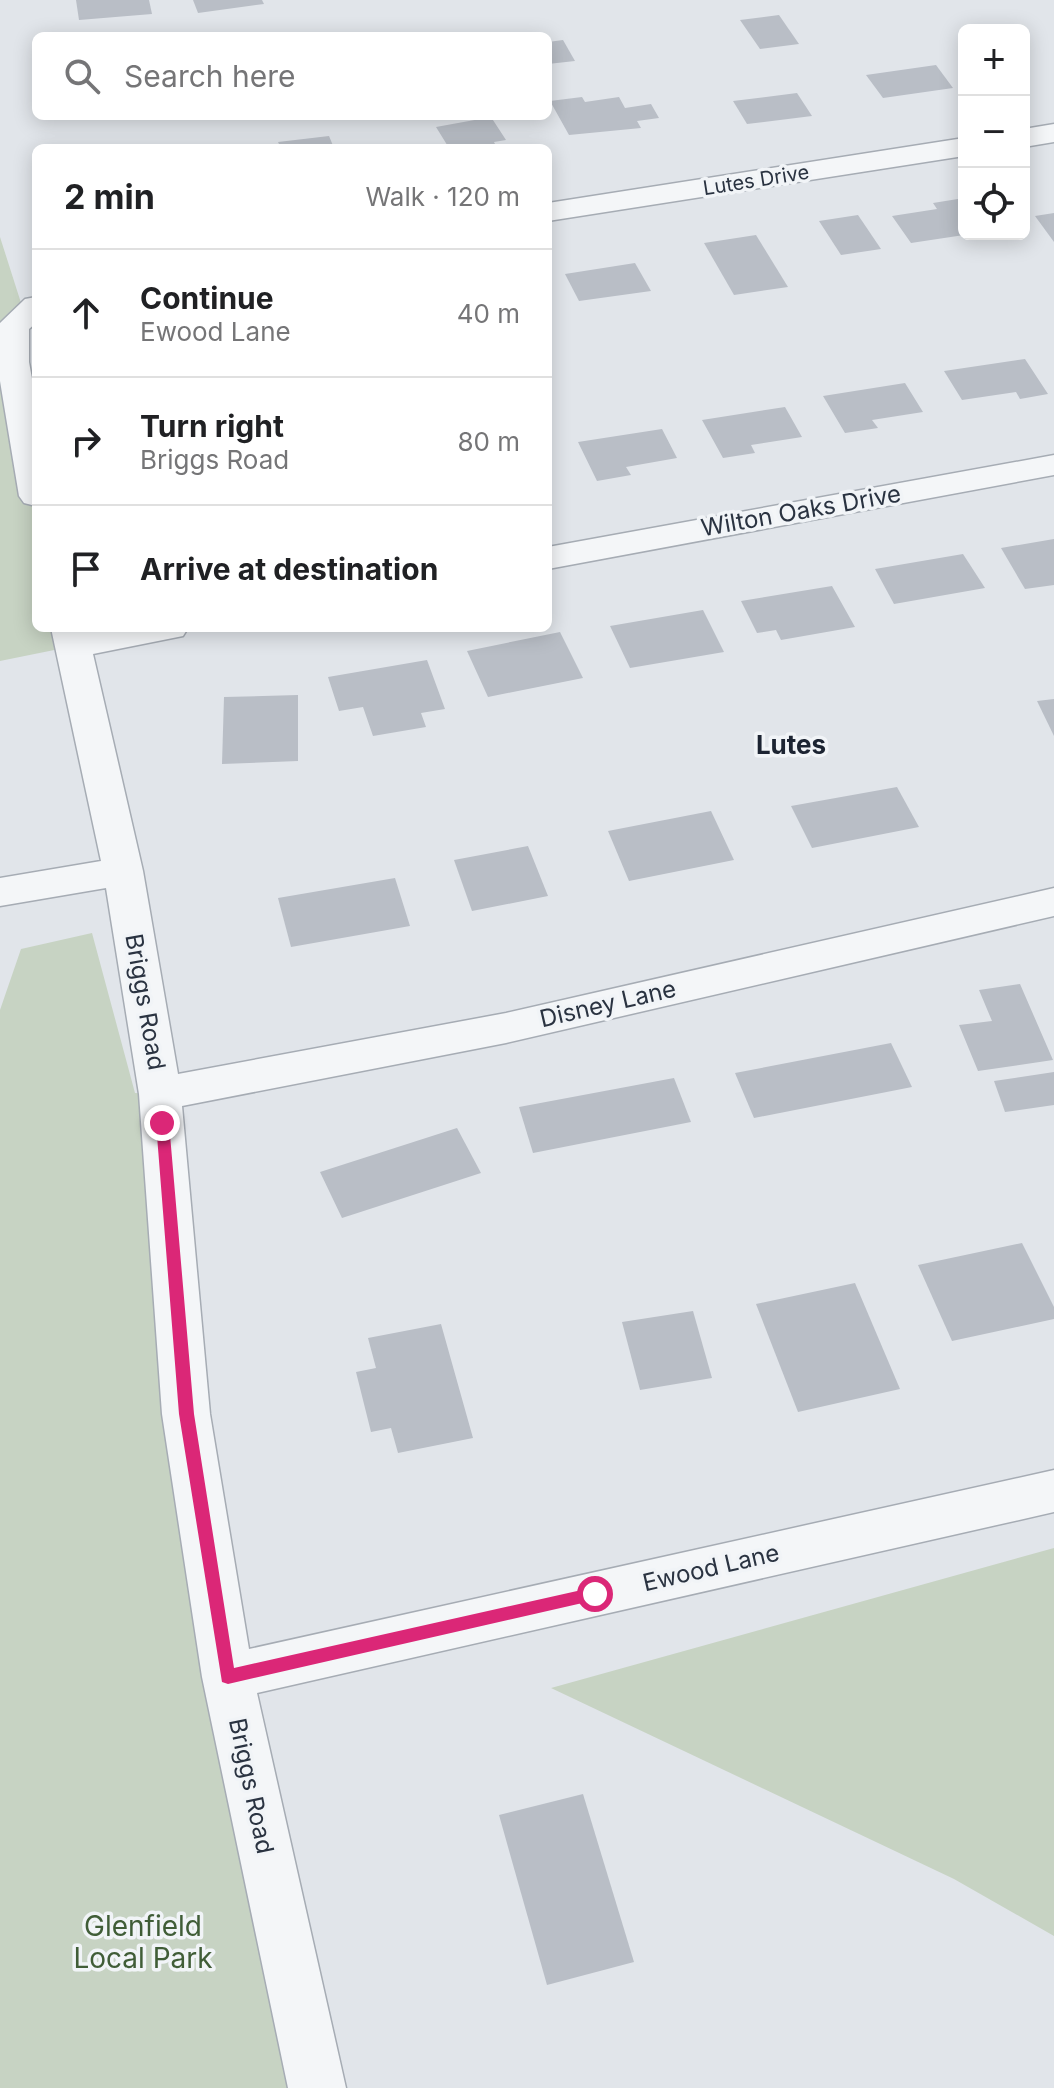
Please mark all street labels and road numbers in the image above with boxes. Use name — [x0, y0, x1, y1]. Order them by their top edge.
street label: Lutes Drive — [701, 160, 811, 200]
street label: Wilton Oaks Drive — [699, 479, 903, 542]
street label: Briggs Road — [119, 932, 172, 1072]
street label: Disney Lane — [537, 974, 679, 1033]
street label: Ewood Lane — [640, 1538, 782, 1597]
street label: Briggs Road — [223, 1716, 280, 1856]

